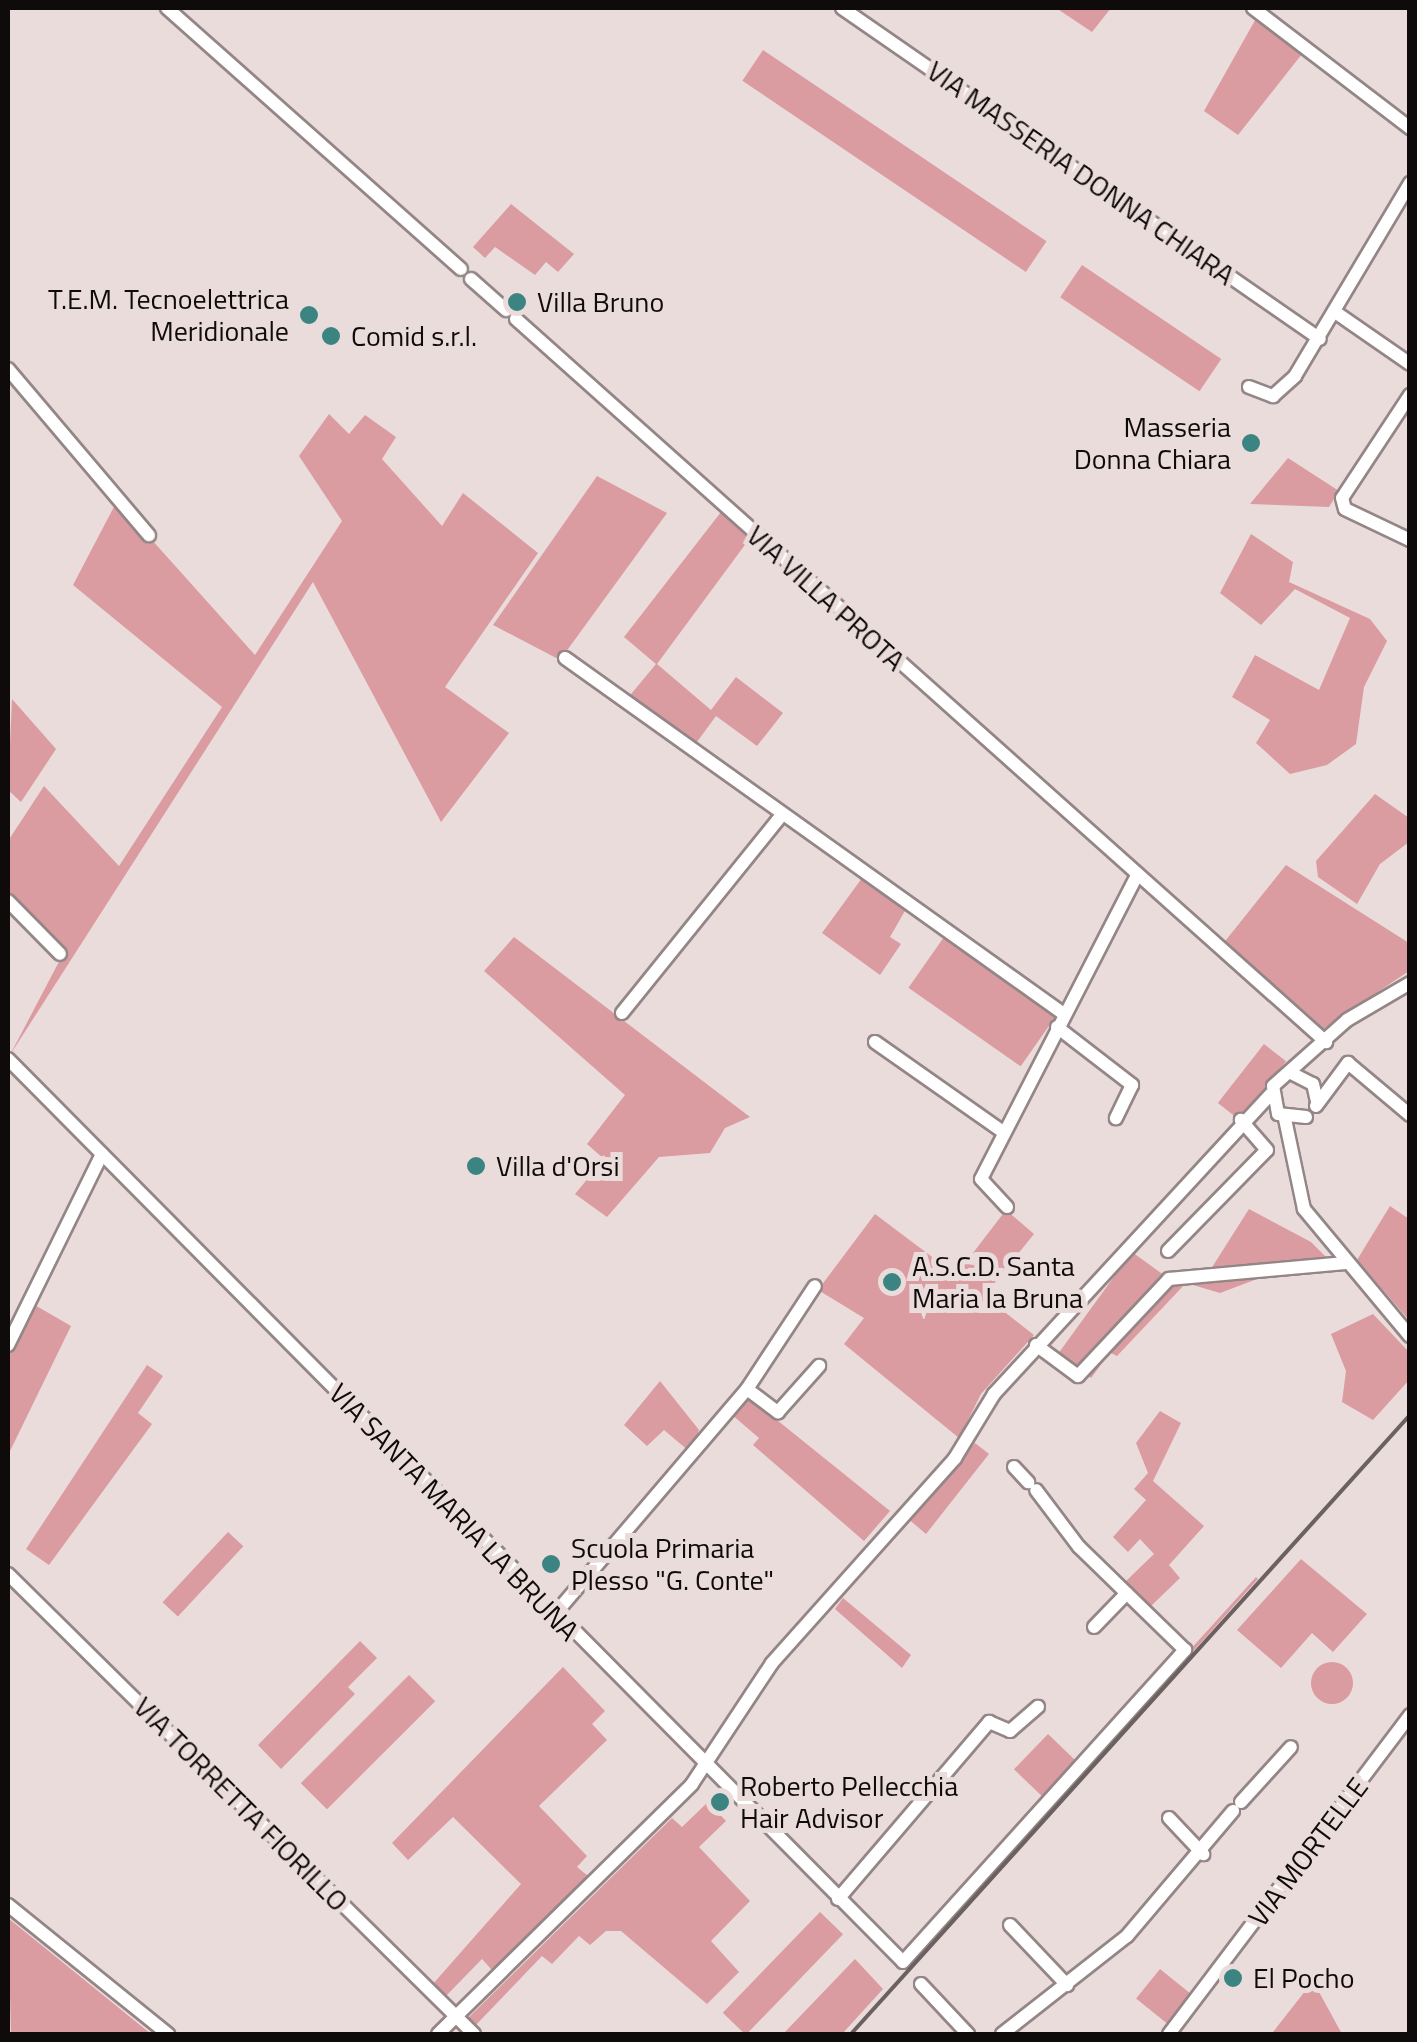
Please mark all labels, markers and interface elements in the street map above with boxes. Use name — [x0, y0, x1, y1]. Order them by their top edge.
street label: VIA MASSERIA DONNA CHIARA — [921, 54, 1241, 292]
place label: T.E.M. Tecnoelettrica Meridionale — [48, 282, 289, 348]
place label: Villa Bruno — [537, 285, 664, 319]
marker: Villa Bruno — [506, 291, 528, 313]
marker: T.E.M. Tecnoelettrica Meridionale — [298, 304, 320, 326]
place label: Comid s.r.l. — [351, 319, 477, 353]
marker: Comid s.r.l. — [320, 325, 342, 347]
place label: Masseria Donna Chiara — [1074, 410, 1231, 476]
marker: Masseria Donna Chiara — [1240, 432, 1262, 454]
street label: VIA VILLA PROTA — [740, 518, 912, 678]
place label: Villa d'Orsi — [496, 1149, 620, 1183]
marker: Villa d'Orsi — [465, 1155, 487, 1177]
place label: A.S.C.D. Santa Maria la Bruna — [912, 1249, 1083, 1315]
marker: A.S.C.D. Santa Maria la Bruna — [881, 1271, 903, 1293]
street label: VIA SANTA MARIA LA BRUNA — [322, 1376, 586, 1648]
place label: Scuola Primaria Plesso "G. Conte" — [571, 1531, 774, 1597]
marker: Scuola Primaria Plesso "G. Conte" — [540, 1553, 562, 1575]
street label: VIA TORRETTA FIORILLO — [127, 1690, 355, 1918]
place label: Roberto Pellecchia Hair Advisor — [740, 1769, 958, 1835]
street label: VIA MORTELLE — [1241, 1771, 1375, 1933]
marker: Roberto Pellecchia Hair Advisor — [709, 1791, 731, 1813]
place label: El Pocho — [1253, 1961, 1354, 1995]
marker: El Pocho — [1222, 1967, 1244, 1989]

